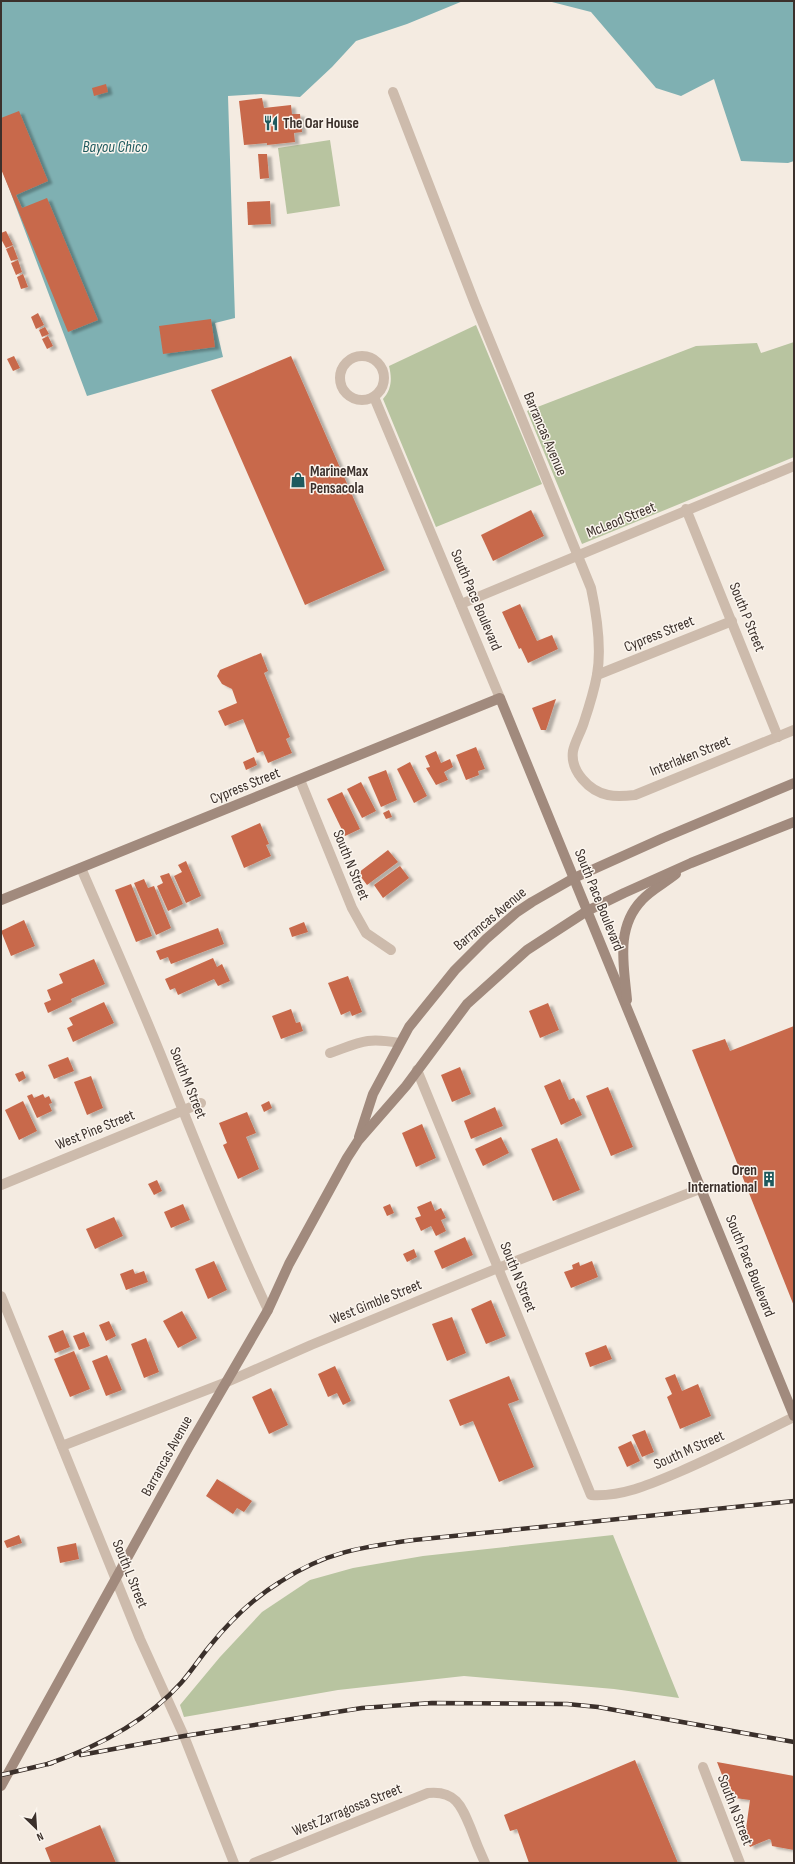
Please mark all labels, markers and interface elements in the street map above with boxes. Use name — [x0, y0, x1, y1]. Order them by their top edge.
restaurant icon: The Oar House — [262, 114, 280, 132]
place label: The Oar House — [283, 114, 359, 133]
water label: Bayou Chico — [83, 138, 148, 157]
street label: Barrancas Avenue — [519, 389, 571, 479]
place label: MarineMax Pensacola — [310, 462, 369, 498]
shop icon: MarineMax Pensacola — [289, 471, 307, 489]
street label: McLeod Street — [584, 497, 659, 542]
street label: South Pace Boulevard — [446, 547, 506, 653]
street label: South P Street — [725, 580, 770, 655]
street label: Cypress Street — [621, 611, 697, 657]
street label: Interlaken Street — [647, 731, 733, 781]
street label: Cypress Street — [207, 763, 283, 809]
street label: South N Street — [328, 827, 374, 903]
street label: South Pace Boulevard — [570, 846, 628, 954]
street label: Barrancas Avenue — [450, 883, 530, 955]
street label: South M Street — [165, 1045, 211, 1122]
street label: West Pine Street — [53, 1105, 138, 1154]
place label: Oren International — [688, 1161, 757, 1197]
building icon: Oren International — [760, 1170, 778, 1188]
street label: South Pace Boulevard — [721, 1212, 779, 1320]
street label: South N Street — [495, 1239, 541, 1315]
street label: West Gimble Street — [328, 1275, 425, 1329]
street label: Barrancas Avenue — [137, 1412, 197, 1500]
street label: South M Street — [651, 1426, 728, 1474]
street label: South L Street — [108, 1537, 152, 1611]
street label: South N Street — [713, 1772, 757, 1848]
street label: West Zarragossa Street — [289, 1779, 405, 1841]
north arrow — [16, 1808, 56, 1848]
text: N — [34, 1829, 45, 1844]

